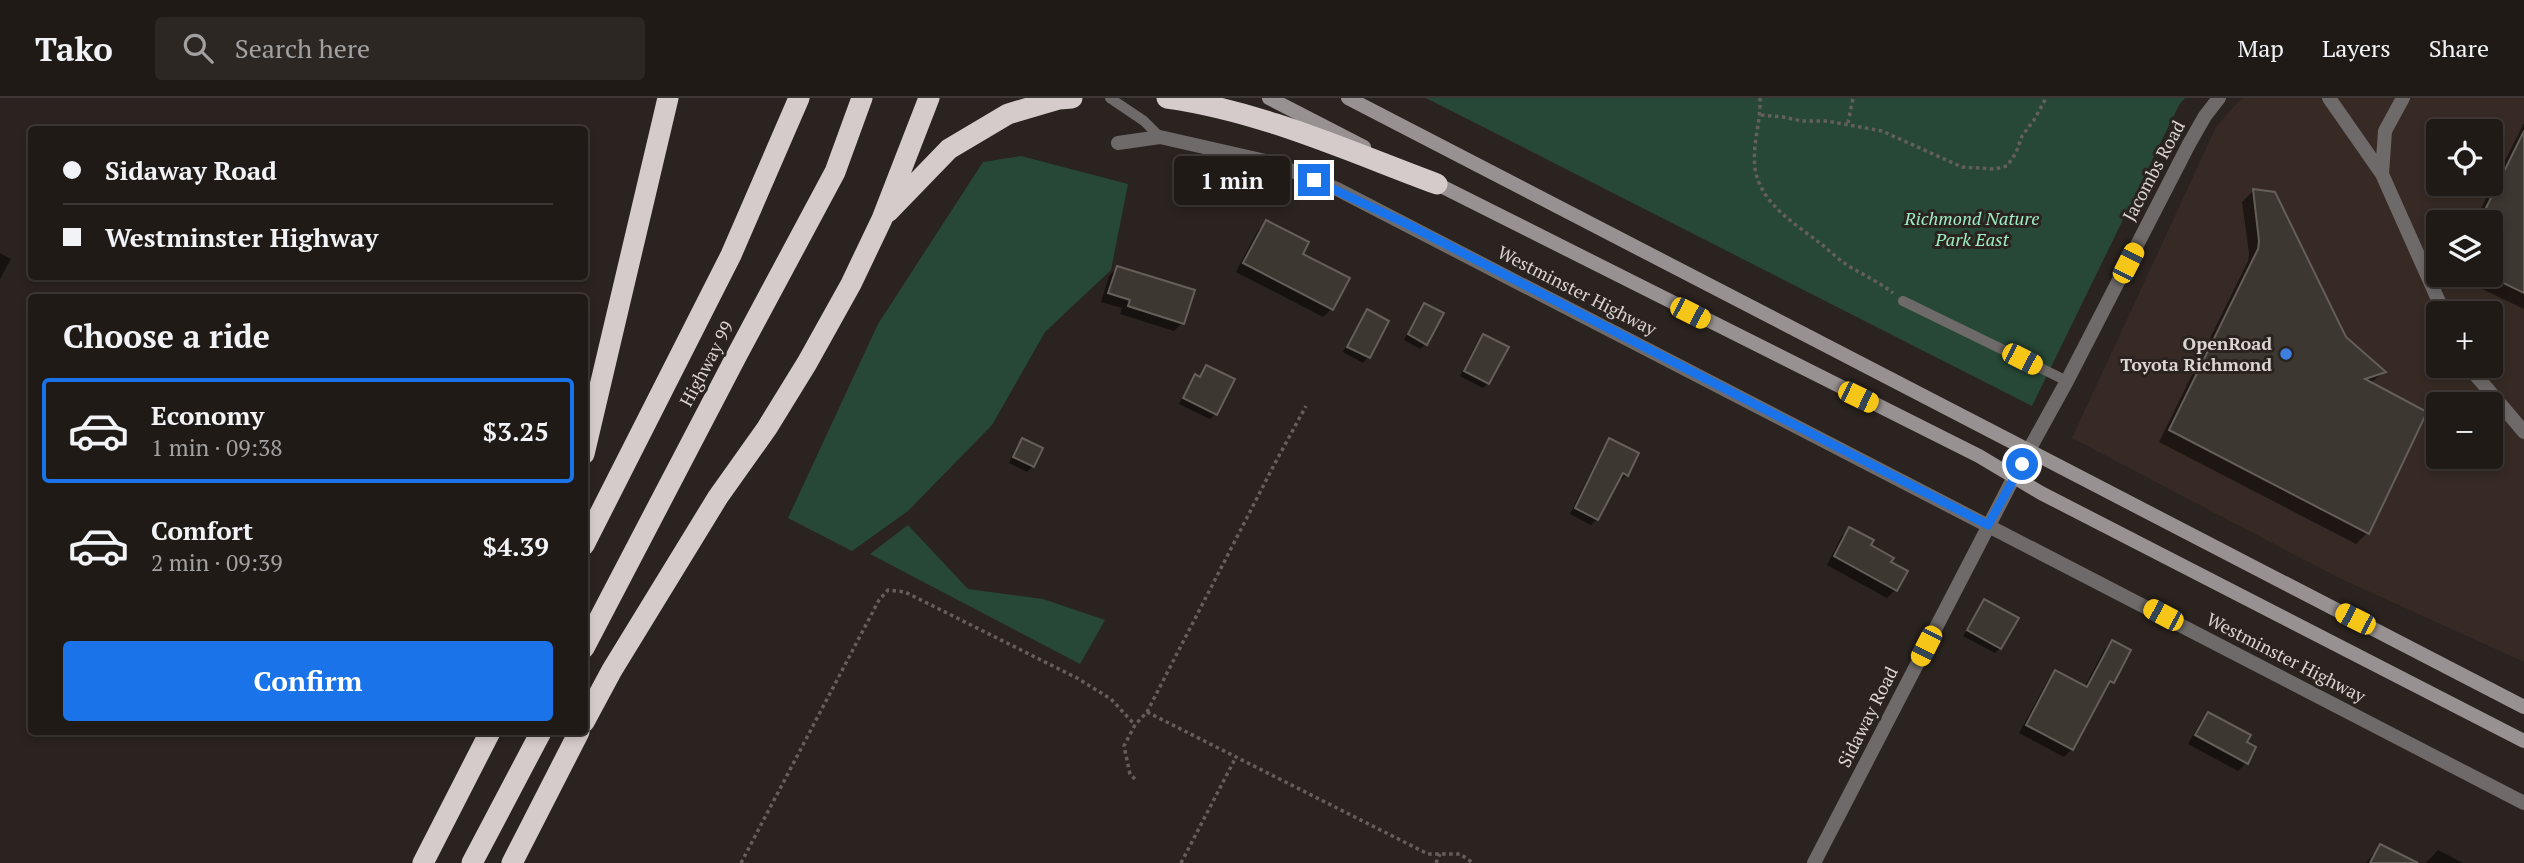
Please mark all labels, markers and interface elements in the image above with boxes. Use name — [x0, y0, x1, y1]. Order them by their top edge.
search box — [155, 17, 645, 80]
text: Tako — [35, 27, 113, 70]
icon: search — [179, 29, 217, 67]
text: Search here — [235, 31, 370, 65]
text: Map — [2237, 32, 2284, 64]
text: Layers — [2322, 32, 2391, 64]
text: Share — [2429, 32, 2489, 64]
street label: Jacombs Road — [2116, 116, 2190, 225]
map controls — [2426, 119, 2503, 469]
button: locate — [2426, 119, 2503, 196]
text: Sidaway Road — [105, 153, 277, 187]
callout: 1 min — [1174, 155, 1290, 204]
route end — [1298, 164, 1330, 196]
text: 1 min — [1201, 165, 1263, 196]
park label: Richmond Nature Park East — [1904, 206, 2039, 251]
button: layers — [2426, 210, 2503, 287]
text: Westminster Highway — [105, 220, 378, 254]
street label: Westminster Highway — [1494, 240, 1662, 341]
car — [2110, 240, 2147, 286]
car — [1667, 294, 1714, 332]
button: + — [2426, 301, 2503, 378]
text: Choose a ride — [63, 315, 270, 357]
street label: Highway 99 — [674, 317, 739, 410]
place label: OpenRoad Toyota Richmond — [2120, 331, 2272, 376]
car — [1999, 340, 2046, 378]
marker: OpenRoad Toyota Richmond — [2278, 346, 2294, 362]
car — [1835, 378, 1882, 416]
button: − — [2426, 392, 2503, 469]
text: Economy — [151, 398, 264, 432]
icon: car — [67, 399, 130, 462]
text: $3.25 — [483, 414, 549, 448]
text: 1 min · 09:38 — [151, 432, 283, 463]
route start — [2006, 448, 2038, 480]
text: Comfort — [151, 513, 253, 547]
icon: car — [67, 514, 130, 577]
text: $4.39 — [483, 529, 549, 563]
text: 2 min · 09:39 — [151, 547, 283, 578]
car — [2140, 596, 2187, 634]
car — [2332, 600, 2379, 638]
street label: Westminster Highway — [2203, 607, 2371, 708]
car — [1908, 623, 1945, 669]
button: Confirm — [63, 641, 553, 721]
street label: Sidaway Road — [1831, 662, 1903, 771]

